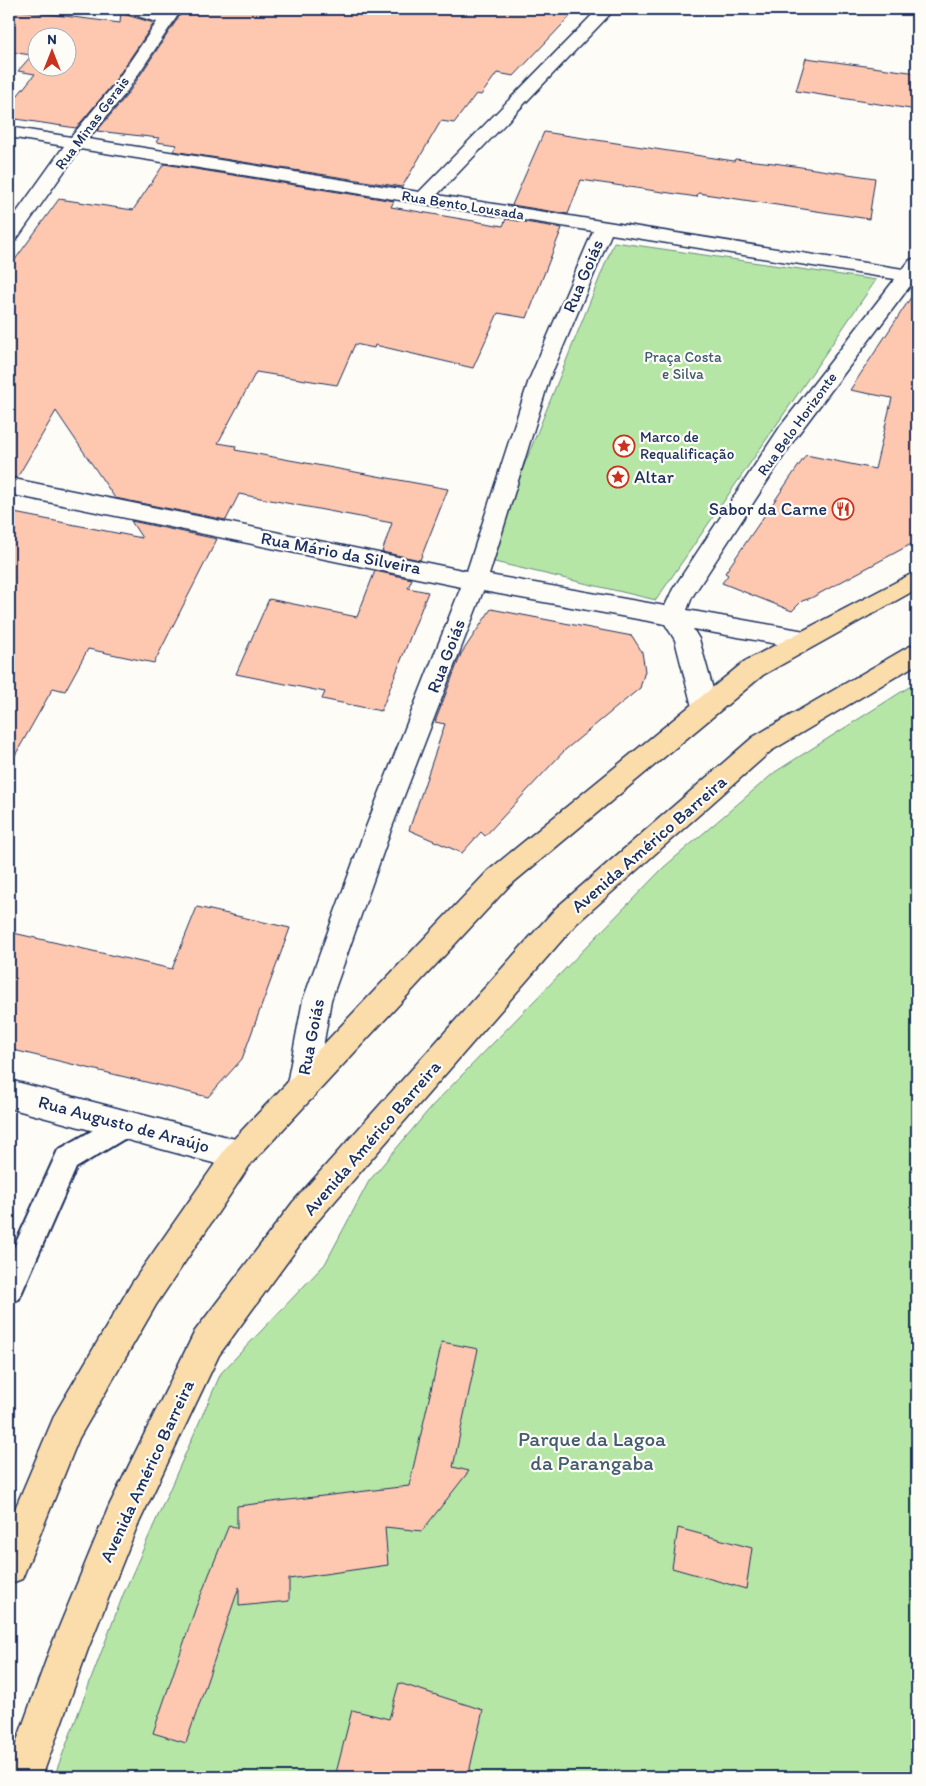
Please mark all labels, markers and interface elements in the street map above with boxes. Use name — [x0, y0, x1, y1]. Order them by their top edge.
north arrow — [28, 28, 78, 78]
text: N — [47, 31, 57, 48]
street label: Rua Minas Gerais — [51, 73, 133, 173]
street label: Rua Bento Lousada — [400, 186, 526, 224]
street label: Rua Goiás — [558, 236, 608, 316]
park label: Praça Costa e Silva — [644, 348, 722, 383]
street label: Rua Belo Horizonte — [753, 369, 841, 479]
place label: Marco de Requalificação — [640, 428, 734, 463]
place icon: Marco de Requalificação — [612, 434, 636, 458]
place icon: Altar — [606, 465, 630, 489]
place label: Altar — [634, 466, 675, 488]
restaurant icon: Sabor da Carne — [831, 497, 855, 521]
place label: Sabor da Carne — [709, 498, 827, 520]
street label: Rua Mário da Silveira — [259, 527, 424, 579]
street label: Rua Goiás — [422, 616, 470, 696]
street label: Avenida Américo Barreira — [567, 770, 732, 917]
street label: Rua Goiás — [293, 997, 329, 1077]
street label: Avenida Américo Barreira — [299, 1055, 446, 1220]
street label: Rua Augusto de Araújo — [36, 1091, 212, 1157]
street label: Avenida Américo Barreira — [95, 1376, 199, 1566]
park label: Parque da Lagoa da Parangaba — [518, 1426, 666, 1475]

